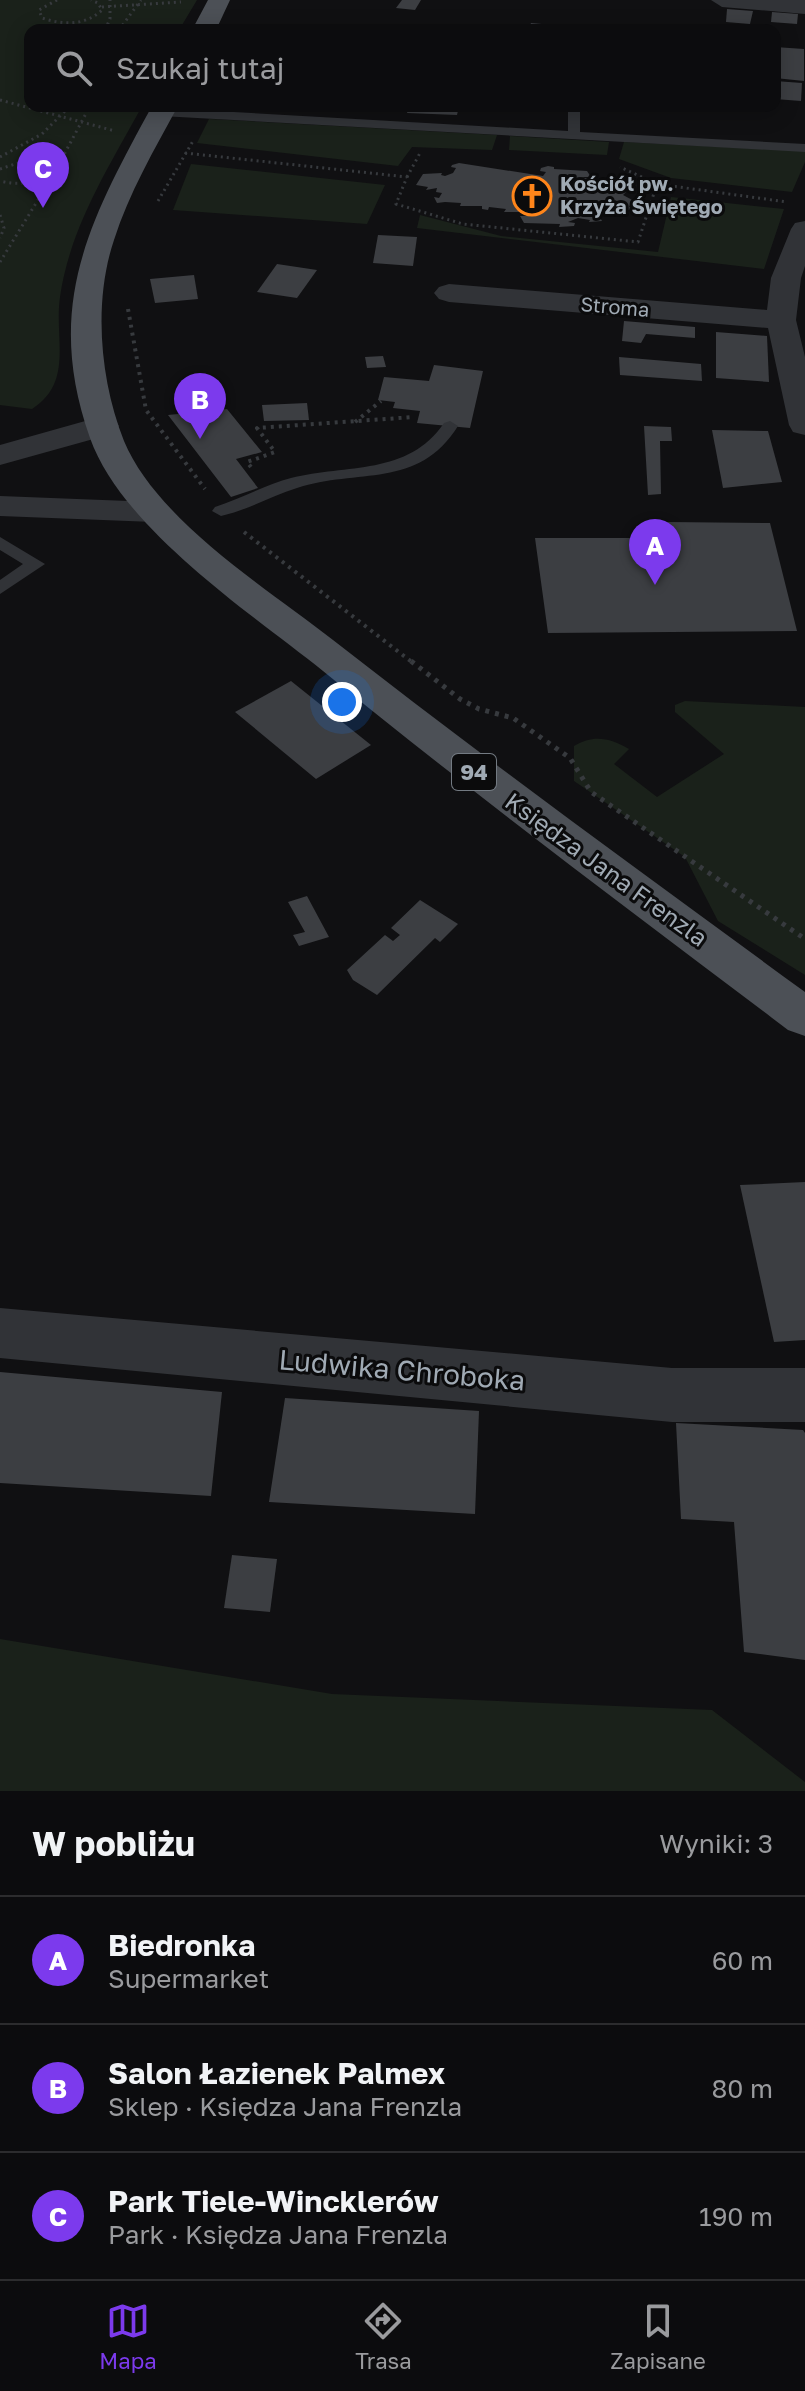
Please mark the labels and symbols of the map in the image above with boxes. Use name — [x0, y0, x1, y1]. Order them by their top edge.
pin: C — [17, 142, 69, 208]
place label: Kościół pw. Krzyża Świętego — [560, 171, 723, 218]
church icon: Kościół pw. Krzyża Świętego — [511, 175, 553, 217]
street label: Stroma — [580, 291, 651, 321]
pin: B — [174, 373, 226, 439]
pin: A — [629, 519, 681, 585]
your location — [322, 682, 362, 722]
road number: 94 — [452, 754, 496, 790]
street label: Księdza Jana Frenzla — [500, 786, 714, 952]
street label: Ludwika Chroboka — [277, 1342, 527, 1397]

